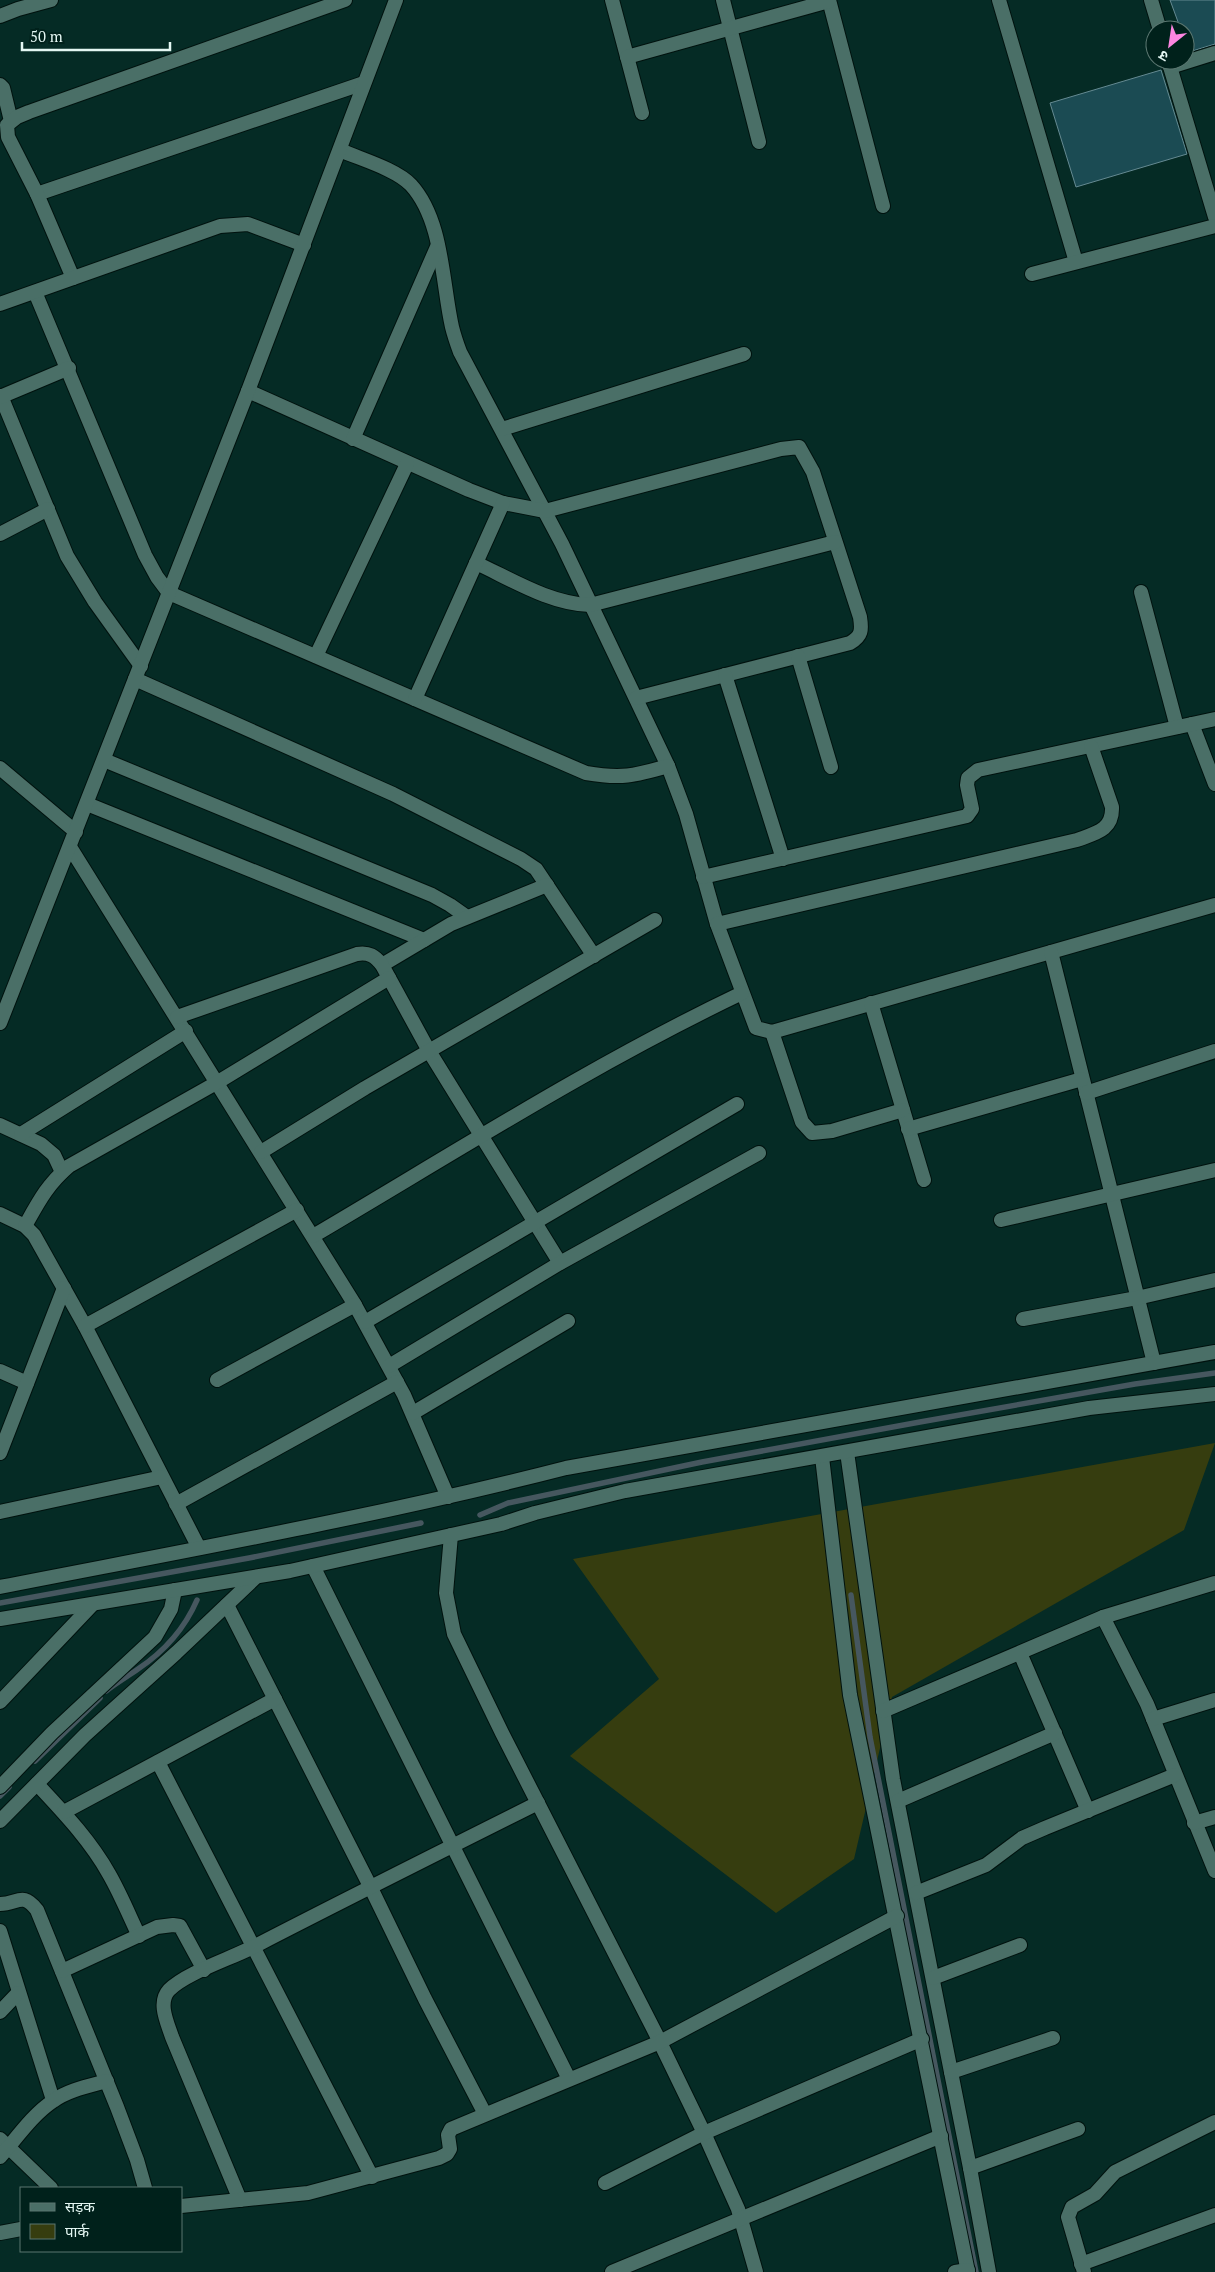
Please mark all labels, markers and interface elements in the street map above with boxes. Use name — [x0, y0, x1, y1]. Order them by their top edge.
scale bar — [22, 20, 170, 52]
north arrow — [1145, 20, 1195, 70]
text: 50 m — [30, 26, 63, 46]
text: उ — [1154, 46, 1172, 67]
legend — [20, 2187, 182, 2252]
text: सड़क — [65, 2196, 95, 2216]
text: पार्क — [65, 2221, 89, 2241]

